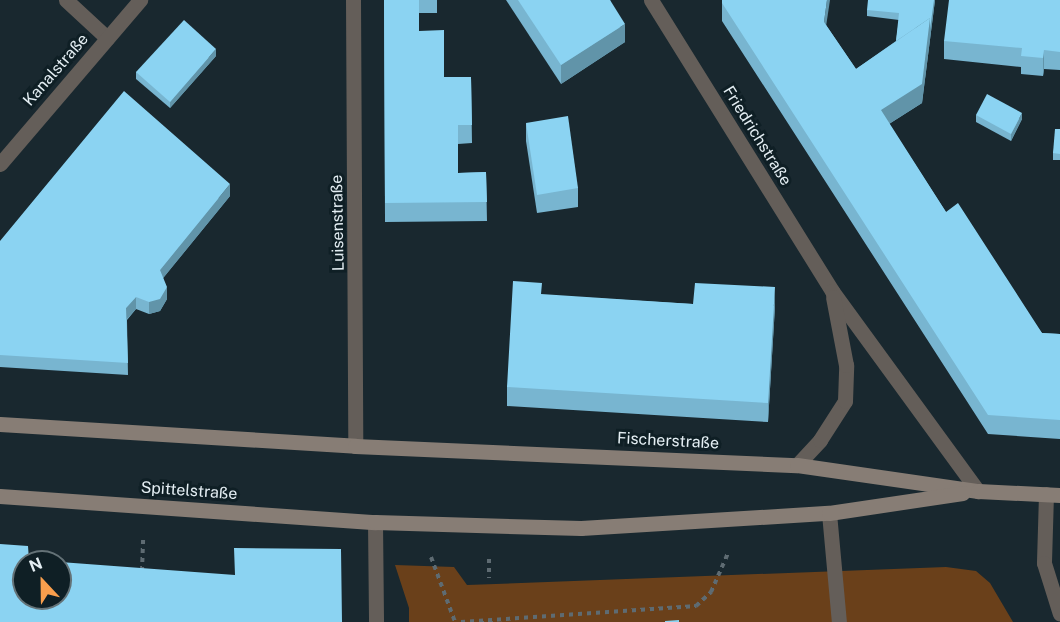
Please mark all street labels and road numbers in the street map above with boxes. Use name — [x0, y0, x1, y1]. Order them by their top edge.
street label: Kanalstraße — [19, 30, 93, 110]
street label: Friedrichstraße — [719, 83, 795, 189]
street label: Luisenstraße — [328, 175, 348, 271]
street label: Fischerstraße — [617, 429, 719, 453]
street label: Spittelstraße — [140, 478, 238, 504]

